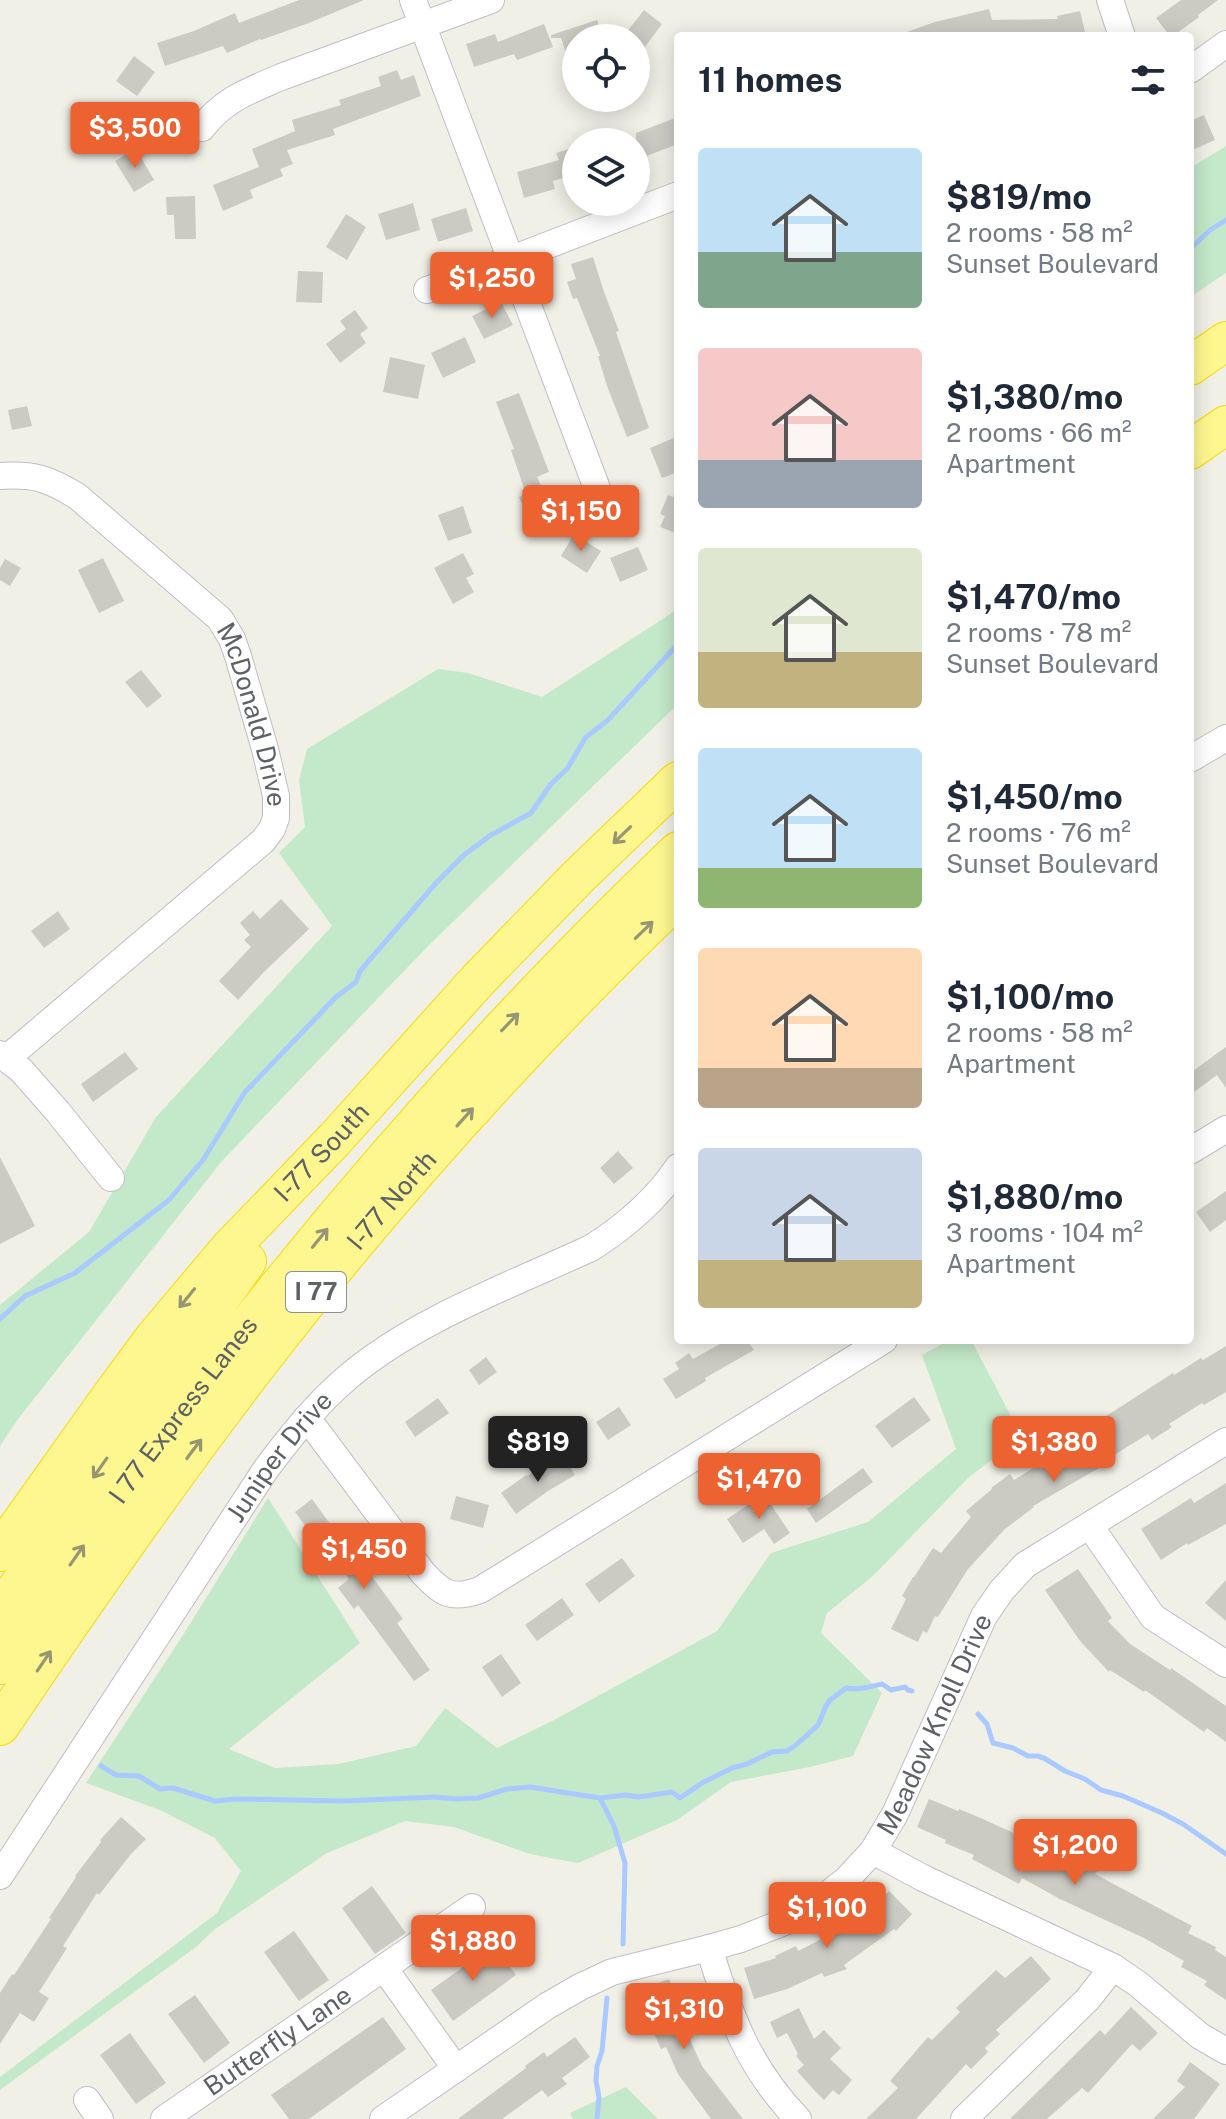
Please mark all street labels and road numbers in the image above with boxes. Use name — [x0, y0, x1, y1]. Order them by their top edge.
street label: McDonald Drive — [211, 617, 292, 807]
street label: I-77 South — [267, 1096, 375, 1208]
street label: I-77 North — [340, 1144, 443, 1256]
road number: I 77 — [286, 1272, 346, 1312]
street label: I 77 Express Lanes — [102, 1310, 264, 1509]
street label: Juniper Drive — [220, 1385, 338, 1528]
street label: Meadow Knoll Drive — [870, 1609, 998, 1841]
street label: Butterfly Lane — [198, 1979, 357, 2102]

